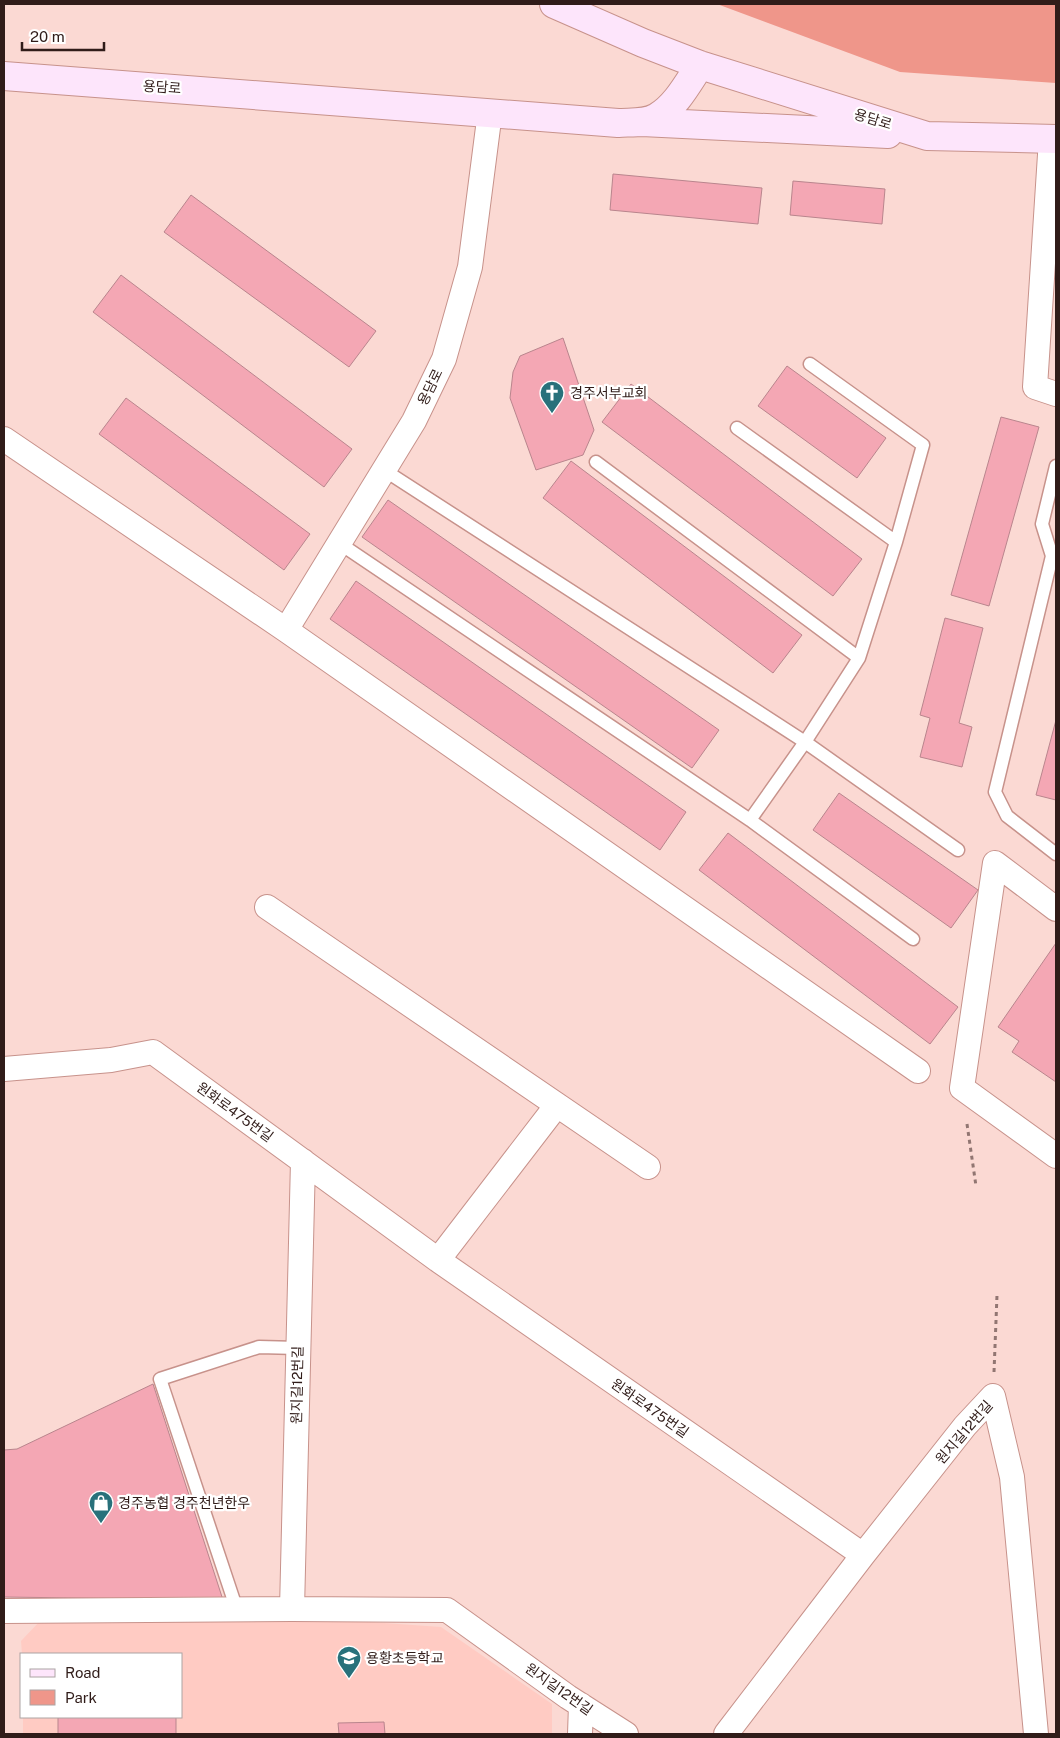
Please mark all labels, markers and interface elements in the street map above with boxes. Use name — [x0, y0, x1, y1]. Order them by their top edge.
scale bar — [22, 20, 105, 52]
text: 20 m — [30, 28, 65, 45]
street label: 용담로 — [142, 78, 182, 96]
street label: 용담로 — [852, 106, 894, 132]
street label: 용담로 — [414, 366, 446, 408]
church icon: 경주서부교회 — [539, 380, 565, 414]
place label: 경주서부교회 — [570, 385, 647, 401]
street label: 원화로475번길 — [194, 1079, 276, 1145]
street label: 원지길12번길 — [288, 1346, 306, 1424]
street label: 원화로475번길 — [608, 1375, 692, 1441]
street label: 원지길12번길 — [932, 1397, 996, 1467]
shop icon: 경주농협 경주천년한우 — [88, 1490, 114, 1524]
place label: 경주농협 경주천년한우 — [118, 1495, 250, 1511]
school or university icon: 용황초등학교 — [336, 1645, 362, 1679]
place label: 용황초등학교 — [366, 1650, 443, 1666]
legend — [20, 1653, 182, 1718]
street label: 원지길12번길 — [522, 1660, 596, 1718]
text: Road — [65, 1664, 101, 1681]
text: Park — [65, 1689, 97, 1706]

